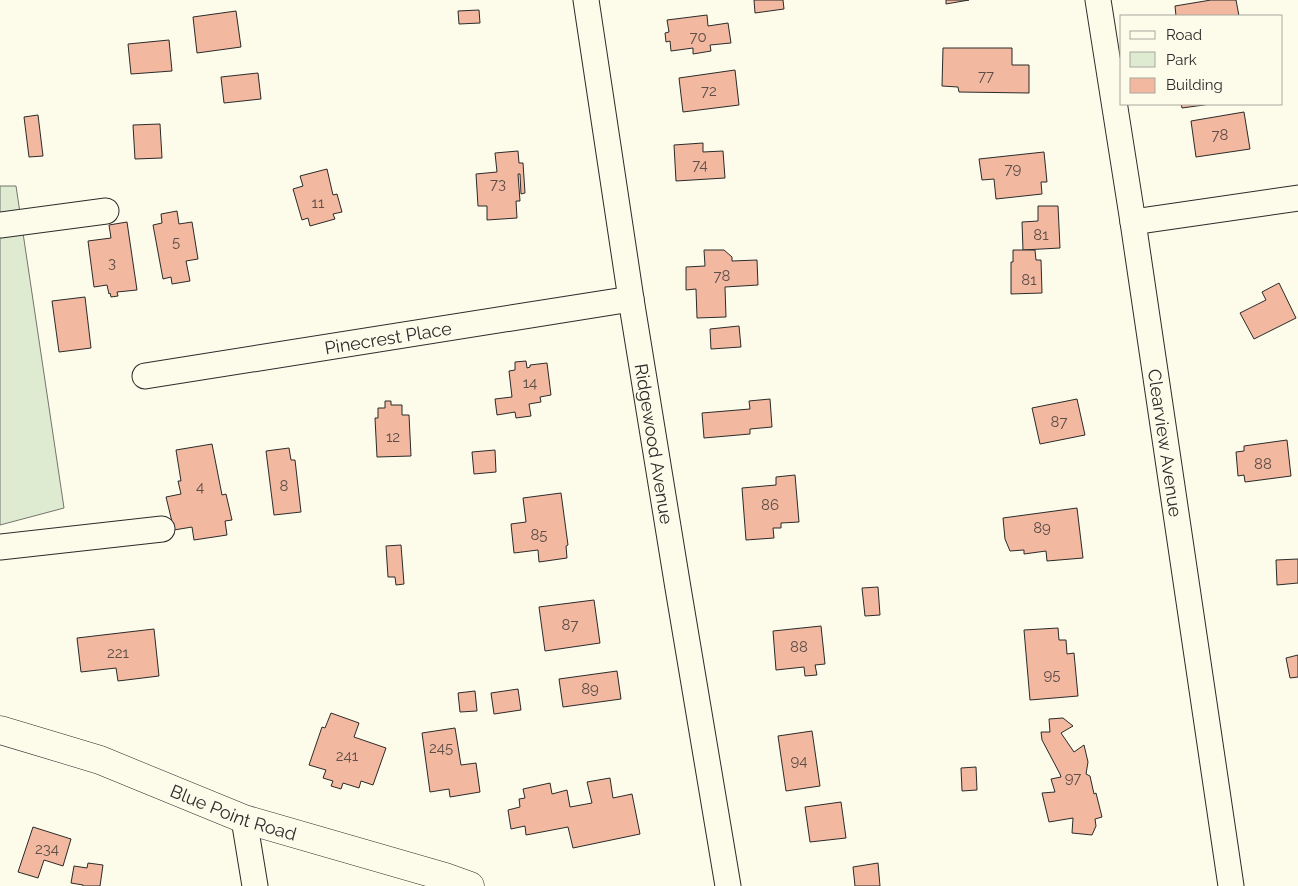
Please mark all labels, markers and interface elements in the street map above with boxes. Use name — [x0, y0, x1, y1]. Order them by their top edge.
legend — [1120, 15, 1283, 105]
text: Road — [1166, 26, 1202, 44]
house number: 70 — [689, 28, 707, 46]
text: Park — [1166, 51, 1197, 69]
house number: 77 — [978, 67, 994, 85]
text: Building — [1166, 76, 1223, 94]
house number: 72 — [701, 82, 717, 100]
house number: 78 — [1212, 126, 1229, 144]
house number: 74 — [692, 156, 708, 174]
house number: 79 — [1005, 160, 1022, 178]
house number: 73 — [490, 175, 506, 193]
house number: 11 — [312, 194, 325, 212]
house number: 81 — [1033, 226, 1049, 244]
house number: 5 — [172, 233, 180, 251]
house number: 3 — [108, 254, 116, 272]
house number: 78 — [714, 267, 731, 285]
house number: 81 — [1021, 271, 1037, 289]
street label: Pinecrest Place — [323, 317, 453, 358]
street label: Ridgewood Avenue — [631, 362, 678, 526]
street label: Clearview Avenue — [1144, 367, 1187, 519]
house number: 14 — [523, 374, 537, 392]
house number: 87 — [1051, 413, 1067, 431]
house number: 12 — [386, 428, 400, 446]
house number: 88 — [1254, 455, 1272, 473]
house number: 8 — [280, 477, 289, 495]
house number: 4 — [196, 478, 204, 496]
house number: 86 — [761, 496, 779, 514]
house number: 89 — [1033, 519, 1051, 537]
house number: 85 — [530, 526, 548, 544]
house number: 87 — [562, 616, 578, 634]
house number: 88 — [790, 638, 808, 656]
house number: 221 — [107, 644, 130, 662]
house number: 95 — [1044, 666, 1060, 684]
house number: 89 — [581, 680, 599, 698]
house number: 245 — [429, 739, 453, 757]
house number: 241 — [336, 747, 359, 765]
house number: 94 — [791, 752, 807, 770]
house number: 97 — [1065, 769, 1081, 787]
street label: Blue Point Road — [167, 780, 299, 844]
house number: 234 — [35, 840, 59, 858]

